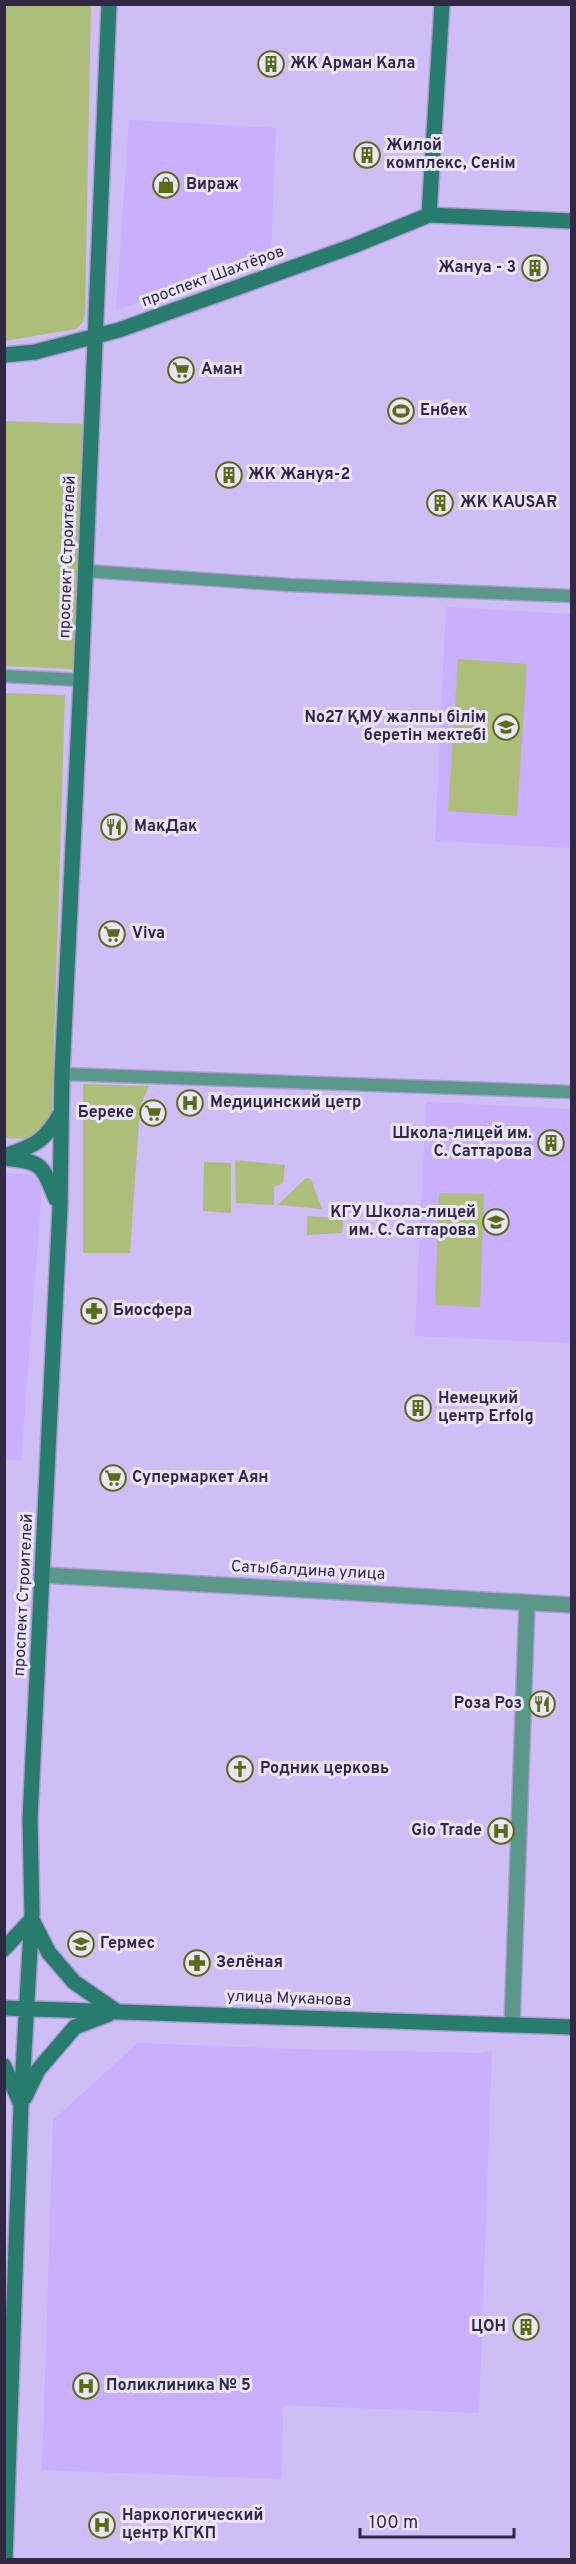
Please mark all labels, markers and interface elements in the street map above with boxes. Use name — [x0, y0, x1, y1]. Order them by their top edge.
building icon: ЖК Арман Кала — [256, 49, 286, 79]
place label: ЖК Арман Кала — [290, 54, 415, 74]
place label: Жилой комплекс, Сенiм — [386, 136, 516, 174]
building icon: Жилой комплекс, Сенiм — [352, 140, 382, 170]
shop icon: Вираж — [151, 170, 181, 200]
place label: Вираж — [186, 175, 239, 195]
street label: проспект Шахтёров — [139, 242, 287, 312]
building icon: Жануа - 3 — [520, 253, 550, 283]
place label: Жануа - 3 — [438, 258, 516, 278]
supermarket icon: Аман — [166, 355, 196, 385]
place label: Аман — [201, 360, 243, 380]
sports icon: Енбек — [386, 396, 416, 426]
place label: Енбек — [420, 401, 468, 421]
building icon: ЖК Жануя-2 — [214, 460, 244, 490]
place label: ЖК Жануя-2 — [248, 465, 350, 485]
street label: проспект Строителей — [55, 475, 81, 639]
building icon: ЖК KAUSAR — [425, 488, 455, 518]
place label: ЖК KAUSAR — [460, 493, 557, 513]
place label: No27 ҚМУ жалпы білім беретін мектебі — [304, 708, 486, 746]
school or university icon: No27 ҚМУ жалпы білім беретін мектебі — [491, 712, 521, 742]
restaurant icon: МакДак — [99, 812, 129, 842]
place label: МакДак — [134, 817, 197, 837]
supermarket icon: Viva — [97, 919, 127, 949]
place label: Viva — [132, 924, 165, 944]
hospital icon: Медицинский цетр — [175, 1088, 205, 1118]
place label: Медицинский цетр — [210, 1093, 361, 1113]
supermarket icon: Береке — [138, 1098, 168, 1128]
place label: Береке — [78, 1103, 134, 1123]
place label: Школа-лицей им. С. Саттарова — [392, 1124, 532, 1162]
building icon: Школа-лицей им. С. Саттарова — [536, 1128, 566, 1158]
place label: КГУ Школа-лицей им. С. Саттарова — [330, 1203, 476, 1241]
school or university icon: КГУ Школа-лицей им. С. Саттарова — [481, 1207, 511, 1237]
pharmacy icon: Биосфера — [79, 1296, 109, 1326]
place label: Биосфера — [113, 1301, 192, 1321]
place label: Немецкий центр Erfolg — [438, 1389, 534, 1427]
building icon: Немецкий центр Erfolg — [403, 1393, 433, 1423]
supermarket icon: Супермаркет Аян — [98, 1463, 128, 1493]
place label: Супермаркет Аян — [132, 1468, 269, 1488]
street label: проспект Строителей — [10, 1513, 38, 1677]
street label: Сатыбалдина улица — [230, 1557, 386, 1585]
restaurant icon: Роза Роз — [527, 1689, 557, 1719]
place label: Роза Роз — [454, 1694, 522, 1714]
church icon: Родник церковь — [225, 1754, 255, 1784]
place label: Родник церковь — [260, 1759, 389, 1779]
hospital icon: Gio Trade — [486, 1816, 516, 1846]
place label: Gio Trade — [411, 1821, 482, 1841]
school or university icon: Гермес — [66, 1929, 96, 1959]
place label: Гермес — [100, 1934, 155, 1954]
pharmacy icon: Зелёная — [182, 1948, 212, 1978]
place label: Зелёная — [216, 1953, 283, 1973]
street label: улица Муканова — [226, 1987, 352, 2011]
building icon: ЦОН — [511, 2312, 541, 2342]
place label: ЦОН — [471, 2317, 506, 2337]
hospital icon: Поликлиника № 5 — [71, 2371, 101, 2401]
place label: Поликлиника № 5 — [106, 2376, 251, 2396]
scale bar — [360, 2501, 514, 2539]
place label: Наркологический центр КГКП — [122, 2506, 263, 2544]
hospital icon: Наркологический центр КГКП — [87, 2510, 117, 2540]
text: 100 m — [369, 2512, 418, 2535]

